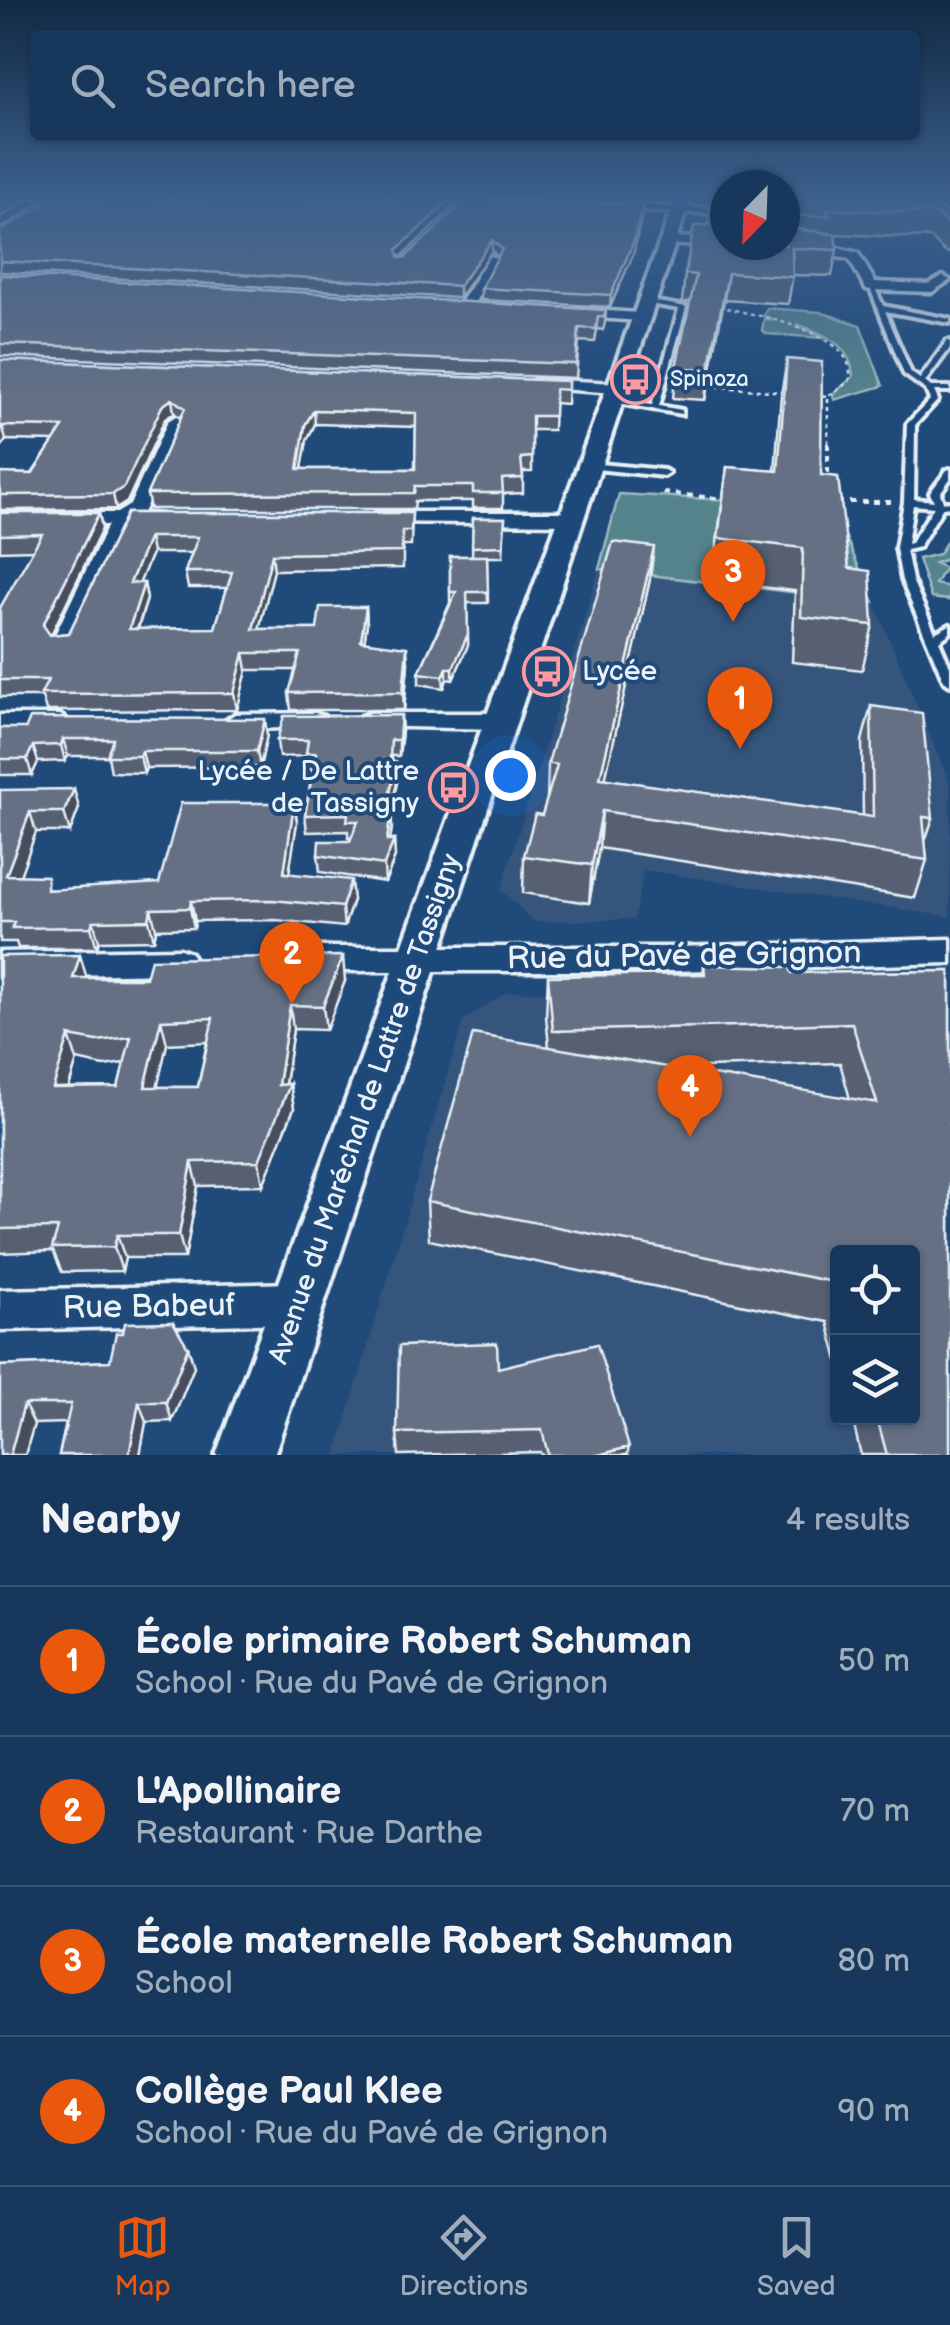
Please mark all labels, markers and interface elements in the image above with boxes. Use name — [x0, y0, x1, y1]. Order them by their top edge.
search box — [30, 30, 920, 140]
icon: search — [65, 58, 120, 113]
text: Search here — [145, 63, 356, 108]
north arrow — [710, 170, 800, 260]
bus stop icon: Spinoza — [609, 353, 661, 405]
place label: Spinoza — [670, 366, 749, 393]
pin: 3 — [700, 540, 766, 622]
bus stop icon: Lycée — [521, 645, 573, 697]
place label: Lycée — [582, 655, 657, 688]
pin: 1 — [708, 666, 772, 749]
your location — [485, 750, 536, 801]
place label: Lycée / De Lattre de Tassigny — [197, 755, 419, 820]
bus stop icon: Lycée / De Lattre de Tassigny — [428, 761, 480, 813]
street label: Avenue du Maréchal de Lattre de Tassigny — [262, 849, 468, 1368]
pin: 2 — [260, 922, 324, 1004]
street label: Rue du Pavé de Grignon — [506, 933, 862, 979]
pin: 4 — [658, 1054, 722, 1137]
map controls — [830, 1245, 920, 1425]
button: locate — [830, 1245, 920, 1335]
street label: Rue Babeuf — [62, 1286, 236, 1328]
button: layers — [830, 1335, 920, 1425]
text: Nearby — [40, 1495, 180, 1546]
text: 4 results — [786, 1501, 910, 1540]
text: École primaire Robert Schuman — [135, 1619, 692, 1664]
text: 1 — [66, 1642, 79, 1681]
text: 50 m — [838, 1642, 910, 1681]
text: School · Rue du Pavé de Grignon — [135, 1664, 608, 1703]
text: L'Apollinaire — [135, 1769, 341, 1814]
text: 2 — [63, 1792, 82, 1831]
text: 70 m — [840, 1792, 910, 1831]
text: Restaurant · Rue Darthe — [135, 1814, 483, 1853]
text: École maternelle Robert Schuman — [135, 1919, 733, 1964]
text: 3 — [63, 1942, 82, 1981]
text: 80 m — [837, 1942, 910, 1981]
text: School — [135, 1964, 233, 2003]
text: Collège Paul Klee — [135, 2069, 443, 2114]
text: 4 — [63, 2092, 82, 2131]
text: 90 m — [838, 2092, 910, 2131]
text: School · Rue du Pavé de Grignon — [135, 2114, 608, 2153]
tab: Map — [114, 2210, 171, 2303]
tab: Directions — [399, 2210, 528, 2303]
tab: Saved — [757, 2210, 836, 2303]

